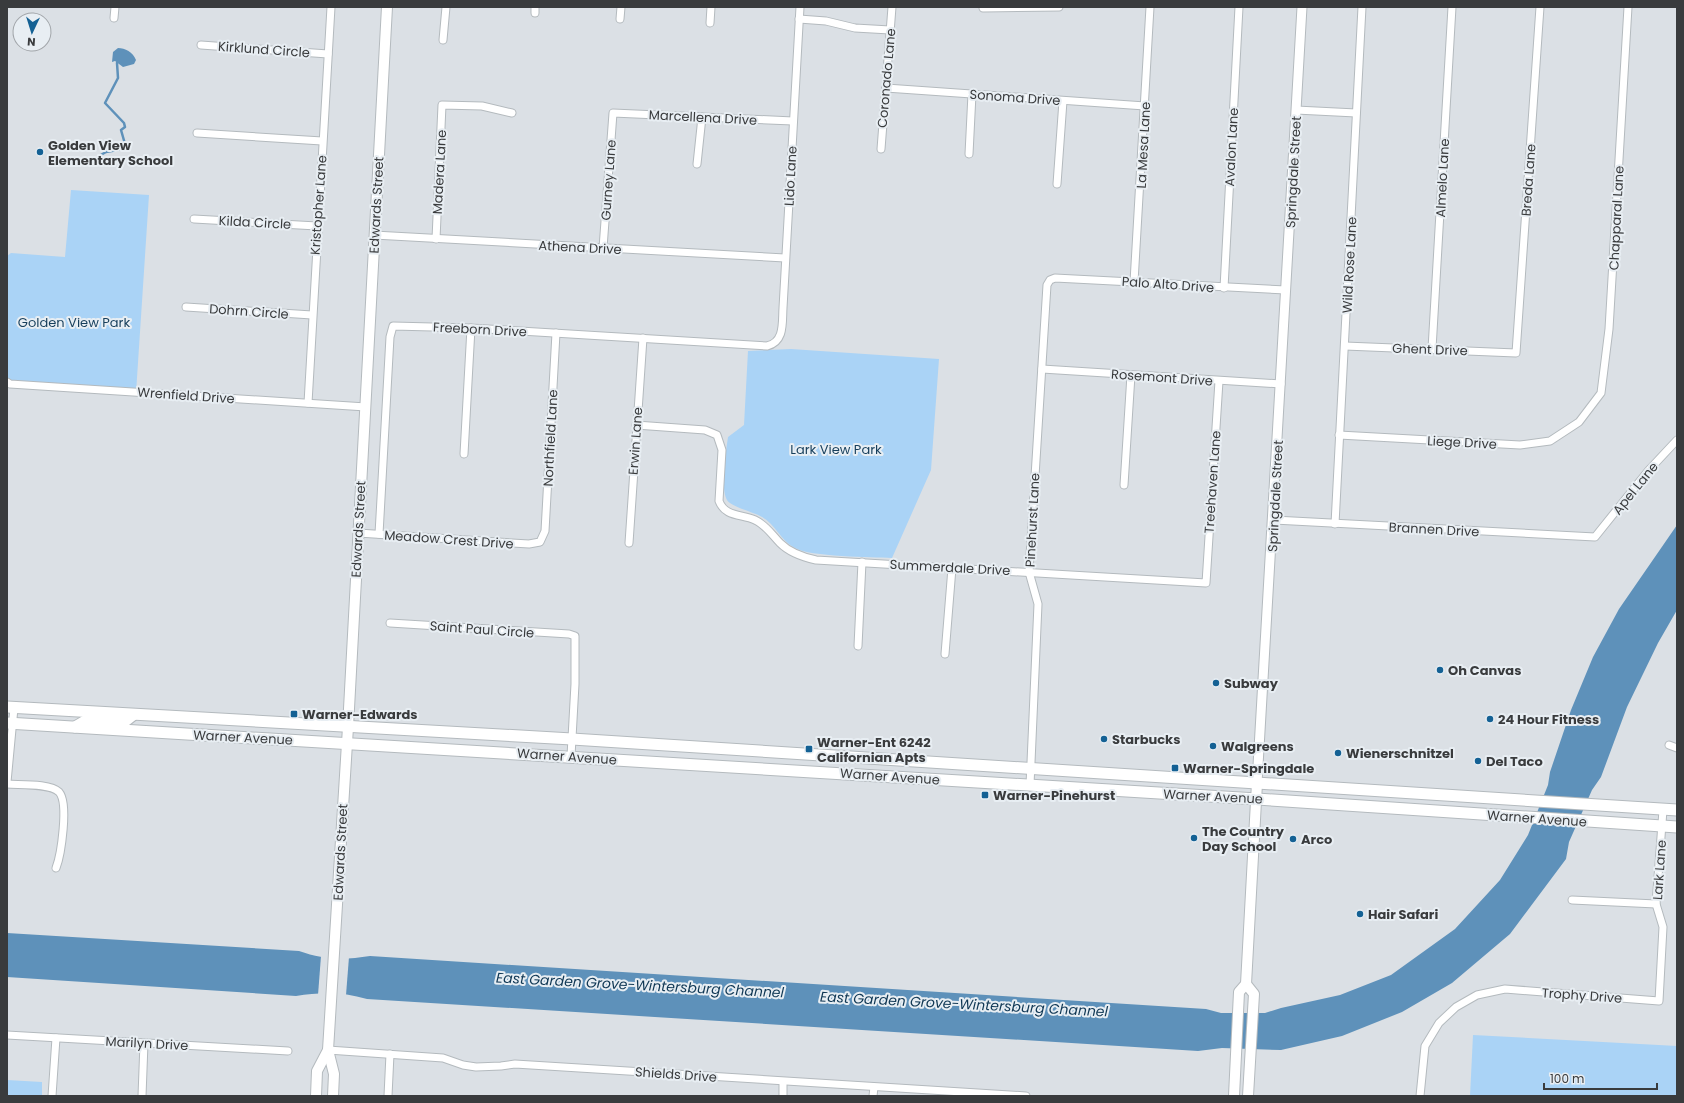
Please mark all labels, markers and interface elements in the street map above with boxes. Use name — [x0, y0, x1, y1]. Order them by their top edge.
north arrow — [12, 12, 52, 52]
street label: Coronado Lane — [873, 27, 900, 129]
text: N — [27, 34, 36, 50]
street label: Kirklund Circle — [217, 37, 310, 62]
street label: Sonoma Drive — [969, 85, 1061, 110]
street label: La Mesa Lane — [1132, 101, 1155, 189]
street label: Marcellena Drive — [648, 105, 758, 130]
street label: Avalon Lane — [1220, 107, 1243, 187]
street label: Springdale Street — [1281, 115, 1306, 228]
street label: Madera Lane — [428, 129, 451, 215]
place label: Golden View Elementary School — [48, 136, 173, 170]
street label: Almelo Lane — [1431, 138, 1454, 218]
street label: Gurney Lane — [596, 139, 621, 221]
street label: Breda Lane — [1516, 143, 1541, 217]
street label: Lido Lane — [779, 145, 802, 207]
marker: Golden View Elementary School — [35, 147, 45, 157]
street label: Kristopher Lane — [306, 155, 331, 256]
street label: Edwards Street — [364, 156, 389, 254]
street label: Chapparal Lane — [1604, 165, 1629, 271]
street label: Kilda Circle — [218, 211, 292, 234]
street label: Wild Rose Lane — [1337, 216, 1362, 314]
street label: Athena Drive — [538, 236, 622, 259]
street label: Palo Alto Drive — [1121, 272, 1215, 297]
street label: Dohrn Circle — [209, 299, 289, 324]
park label: Golden View Park — [18, 313, 130, 332]
street label: Freeborn Drive — [433, 318, 527, 341]
street label: Ghent Drive — [1392, 339, 1468, 360]
street label: Rosemont Drive — [1110, 364, 1213, 391]
street label: Wrenfield Drive — [137, 383, 235, 408]
street label: Northfield Lane — [538, 389, 563, 487]
street label: Erwin Lane — [624, 406, 647, 476]
street label: Treehaven Lane — [1199, 430, 1226, 534]
street label: Liege Drive — [1427, 431, 1497, 454]
street label: Springdale Street — [1263, 439, 1288, 552]
park label: Lark View Park — [790, 440, 882, 459]
street label: Apel Lane — [1608, 458, 1663, 519]
street label: Pinehurst Lane — [1021, 472, 1044, 568]
street label: Edwards Street — [346, 480, 371, 578]
street label: Brannen Drive — [1388, 518, 1480, 541]
street label: Meadow Crest Drive — [384, 525, 514, 554]
street label: Summerdale Drive — [889, 555, 1011, 580]
street label: Saint Paul Circle — [429, 616, 535, 643]
place label: Oh Canvas — [1448, 661, 1521, 680]
marker: Oh Canvas — [1435, 665, 1445, 675]
place label: Subway — [1224, 674, 1279, 693]
marker: Subway — [1211, 678, 1221, 688]
place label: Warner-Edwards — [302, 705, 418, 724]
marker: Warner-Edwards — [289, 709, 299, 719]
place label: 24 Hour Fitness — [1498, 710, 1599, 729]
marker: 24 Hour Fitness — [1485, 714, 1495, 724]
street label: Warner Avenue — [193, 725, 293, 750]
place label: Starbucks — [1112, 730, 1180, 749]
place label: Warner-Ent 6242 Californian Apts — [817, 733, 931, 767]
marker: Starbucks — [1099, 734, 1109, 744]
place label: Walgreens — [1221, 737, 1294, 756]
marker: Walgreens — [1208, 741, 1218, 751]
street label: Warner Avenue — [517, 744, 617, 769]
marker: Warner-Ent 6242 Californian Apts — [804, 744, 814, 754]
place label: Wienerschnitzel — [1346, 744, 1454, 763]
marker: Wienerschnitzel — [1333, 748, 1343, 758]
place label: Del Taco — [1486, 752, 1543, 771]
marker: Del Taco — [1473, 756, 1483, 766]
place label: Warner-Springdale — [1183, 759, 1314, 778]
marker: Warner-Springdale — [1170, 763, 1180, 773]
street label: Warner Avenue — [840, 764, 940, 789]
street label: Warner Avenue — [1163, 784, 1263, 809]
place label: Warner-Pinehurst — [993, 786, 1115, 805]
marker: Warner-Pinehurst — [980, 790, 990, 800]
street label: Edwards Street — [328, 803, 353, 901]
street label: Warner Avenue — [1487, 806, 1587, 831]
place label: The Country Day School — [1202, 822, 1285, 856]
place label: Arco — [1301, 830, 1332, 849]
marker: The Country Day School — [1189, 833, 1199, 843]
marker: Arco — [1288, 834, 1298, 844]
street label: Lark Lane — [1648, 839, 1671, 901]
place label: Hair Safari — [1368, 905, 1438, 924]
marker: Hair Safari — [1355, 909, 1365, 919]
water label: East Garden Grove-Wintersburg Channel — [496, 967, 785, 1003]
street label: Trophy Drive — [1541, 983, 1623, 1008]
water label: East Garden Grove-Wintersburg Channel — [820, 986, 1109, 1022]
street label: Marilyn Drive — [105, 1032, 189, 1055]
street label: Shields Drive — [634, 1062, 718, 1087]
scale bar — [1544, 1065, 1657, 1091]
text: 100 m — [1550, 1070, 1584, 1087]

